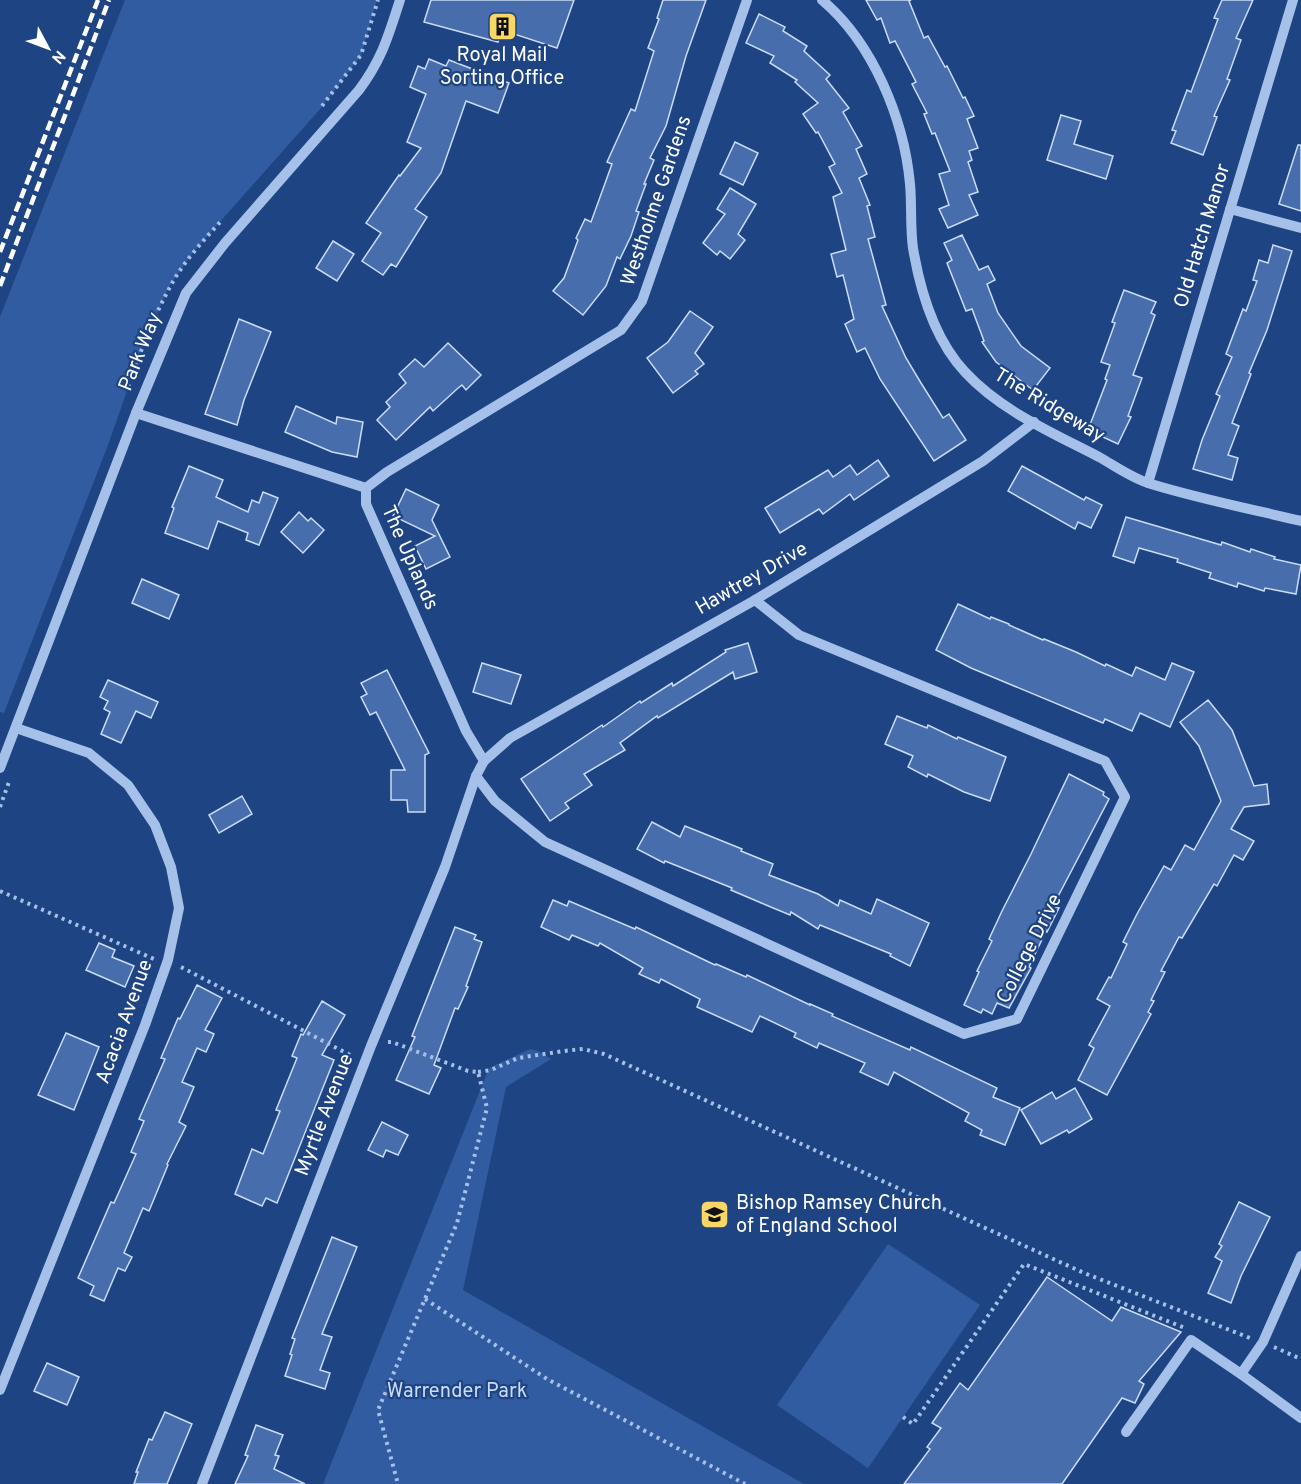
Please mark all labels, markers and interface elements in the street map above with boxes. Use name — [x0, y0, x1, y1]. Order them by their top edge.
building icon: Royal Mail Sorting Office — [486, 10, 518, 42]
north arrow — [18, 18, 78, 78]
place label: Royal Mail Sorting Office — [440, 43, 564, 92]
text: N — [46, 46, 69, 67]
street label: Westholme Gardens — [616, 112, 698, 290]
street label: Old Hatch Manor — [1169, 161, 1237, 311]
street label: Park Way — [113, 309, 169, 395]
street label: The Ridgeway — [989, 363, 1109, 449]
street label: The Uplands — [374, 502, 444, 614]
street label: Hawtrey Drive — [691, 536, 813, 622]
street label: College Drive — [991, 890, 1069, 1008]
street label: Acacia Avenue — [90, 956, 160, 1088]
street label: Myrtle Avenue — [290, 1050, 360, 1180]
place label: Bishop Ramsey Church of England School — [736, 1191, 942, 1240]
school or university icon: Bishop Ramsey Church of England School — [699, 1199, 731, 1231]
park label: Warrender Park — [387, 1379, 527, 1405]

